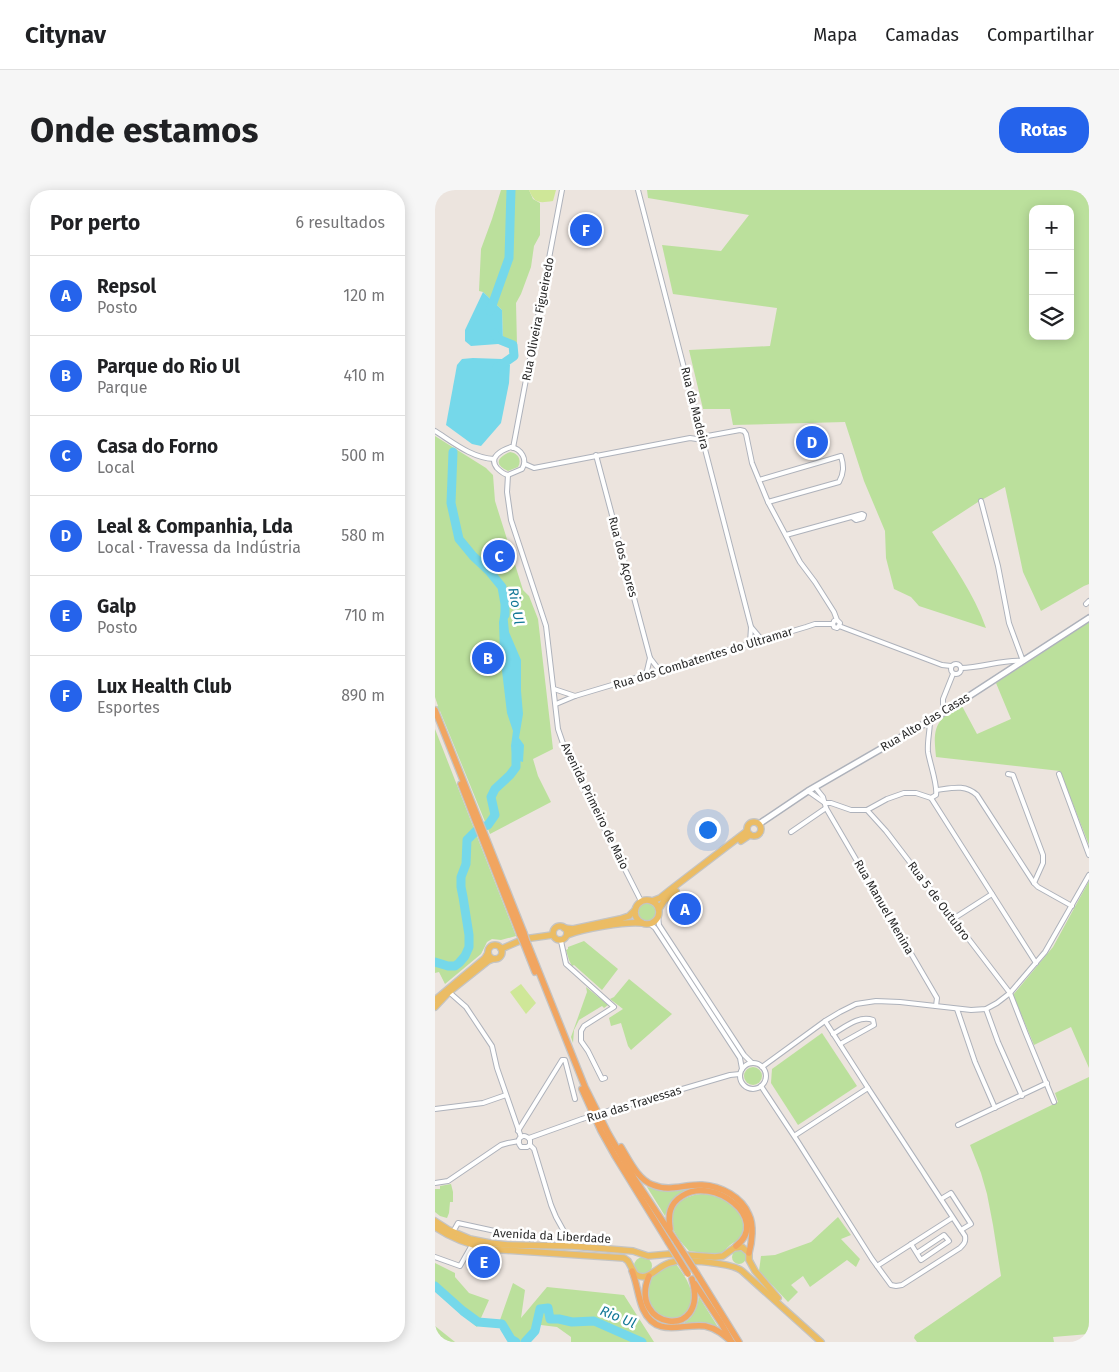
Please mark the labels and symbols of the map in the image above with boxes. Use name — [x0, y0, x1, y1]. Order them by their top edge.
pin: F — [570, 211, 602, 249]
street label: Rua Oliveira Figueiredo — [519, 256, 557, 382]
street label: Rua da Madeira — [678, 365, 712, 451]
pin: D — [796, 423, 828, 461]
street label: Rua dos Açores — [606, 515, 641, 599]
pin: C — [483, 537, 515, 575]
water label: Rio Ul — [504, 586, 528, 626]
street label: Rua dos Combatentes do Ultramar — [612, 624, 795, 692]
pin: B — [472, 639, 504, 677]
street label: Rua Alto das Casas — [878, 690, 972, 754]
street label: Avenida Primeiro de Maio — [558, 740, 632, 872]
your location — [695, 817, 721, 843]
street label: Rua Manuel Menina — [851, 857, 917, 957]
street label: Rua 5 de Outubro — [905, 859, 973, 943]
pin: A — [669, 890, 701, 928]
street label: Rua das Travessas — [585, 1083, 683, 1125]
street label: Avenida da Liberdade — [493, 1226, 611, 1246]
pin: E — [468, 1243, 500, 1281]
water label: Rio Ul — [598, 1302, 638, 1332]

